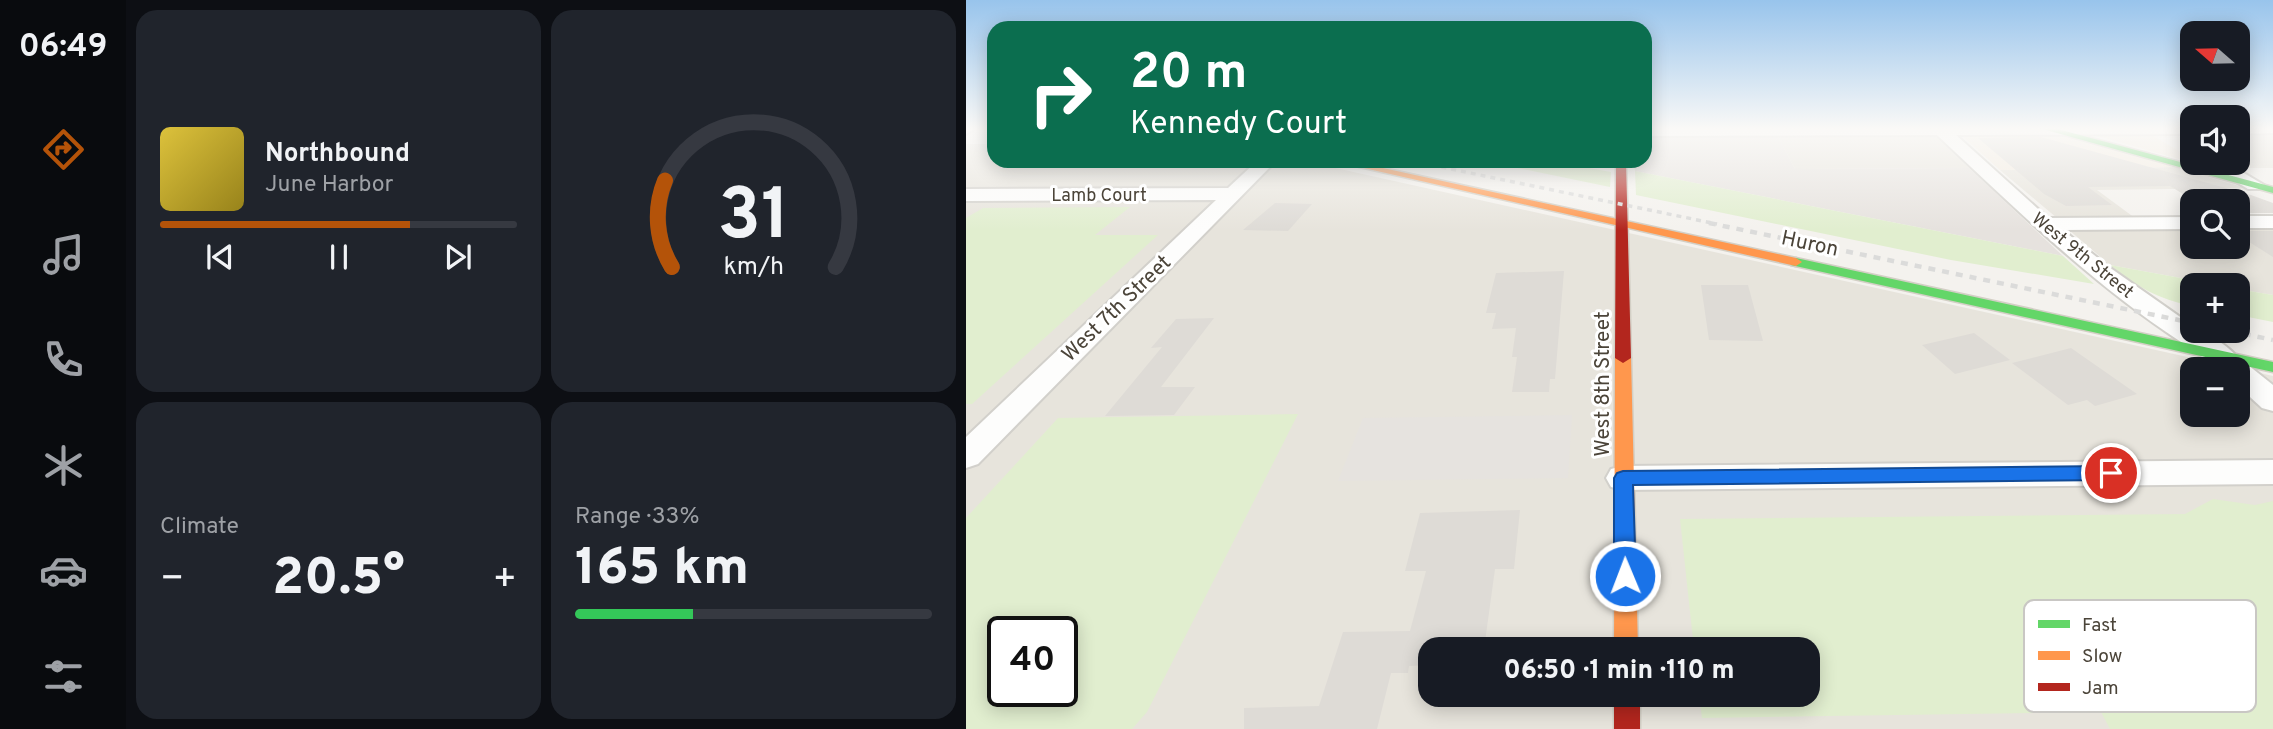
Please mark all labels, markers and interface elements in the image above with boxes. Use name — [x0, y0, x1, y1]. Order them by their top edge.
north arrow — [2180, 21, 2250, 91]
map controls — [2180, 21, 2250, 427]
text: 06:49 — [19, 28, 107, 68]
text: 20 m — [1130, 44, 1247, 106]
icon: right — [1015, 49, 1106, 140]
text: Kennedy Court — [1130, 105, 1347, 145]
button: sound — [2180, 105, 2250, 175]
icon: directions — [39, 125, 88, 174]
text: Northbound — [265, 138, 410, 171]
text: June Harbor — [265, 171, 393, 200]
text: 31 — [717, 174, 790, 266]
street label: Lamb Court — [1051, 185, 1147, 208]
button: search — [2180, 189, 2250, 259]
street label: West 9th Street — [2026, 208, 2138, 304]
street label: Huron — [1779, 225, 1841, 264]
icon: music — [39, 230, 88, 279]
icon: previous — [201, 238, 239, 276]
icon: pause — [320, 238, 358, 276]
icon: next — [439, 238, 477, 276]
street label: West 7th Street — [1056, 250, 1178, 368]
text: km/h — [723, 252, 784, 284]
button: + — [2180, 273, 2250, 343]
street label: West 8th Street — [1590, 311, 1617, 457]
icon: phone — [39, 335, 88, 384]
button: − — [2180, 357, 2250, 427]
icon: climate — [39, 441, 88, 490]
pin — [2081, 443, 2141, 503]
icon: arrive — [2092, 454, 2130, 492]
text: Range · 33% — [575, 503, 699, 532]
text: Climate — [160, 513, 239, 542]
text: 165 km — [575, 537, 749, 603]
position arrow — [1588, 539, 1662, 613]
icon: car — [39, 546, 88, 595]
text: 20.5° — [272, 547, 405, 613]
text: − — [160, 556, 185, 605]
text: + — [492, 556, 517, 605]
legend — [2024, 600, 2256, 712]
text: Fast — [2082, 614, 2117, 638]
speed limit sign: 40 — [987, 616, 1078, 707]
text: Slow — [2082, 645, 2122, 669]
icon: filters — [39, 652, 88, 701]
text: 06:50 · 1 min · 110 m — [1503, 655, 1735, 688]
text: Jam — [2082, 677, 2119, 701]

